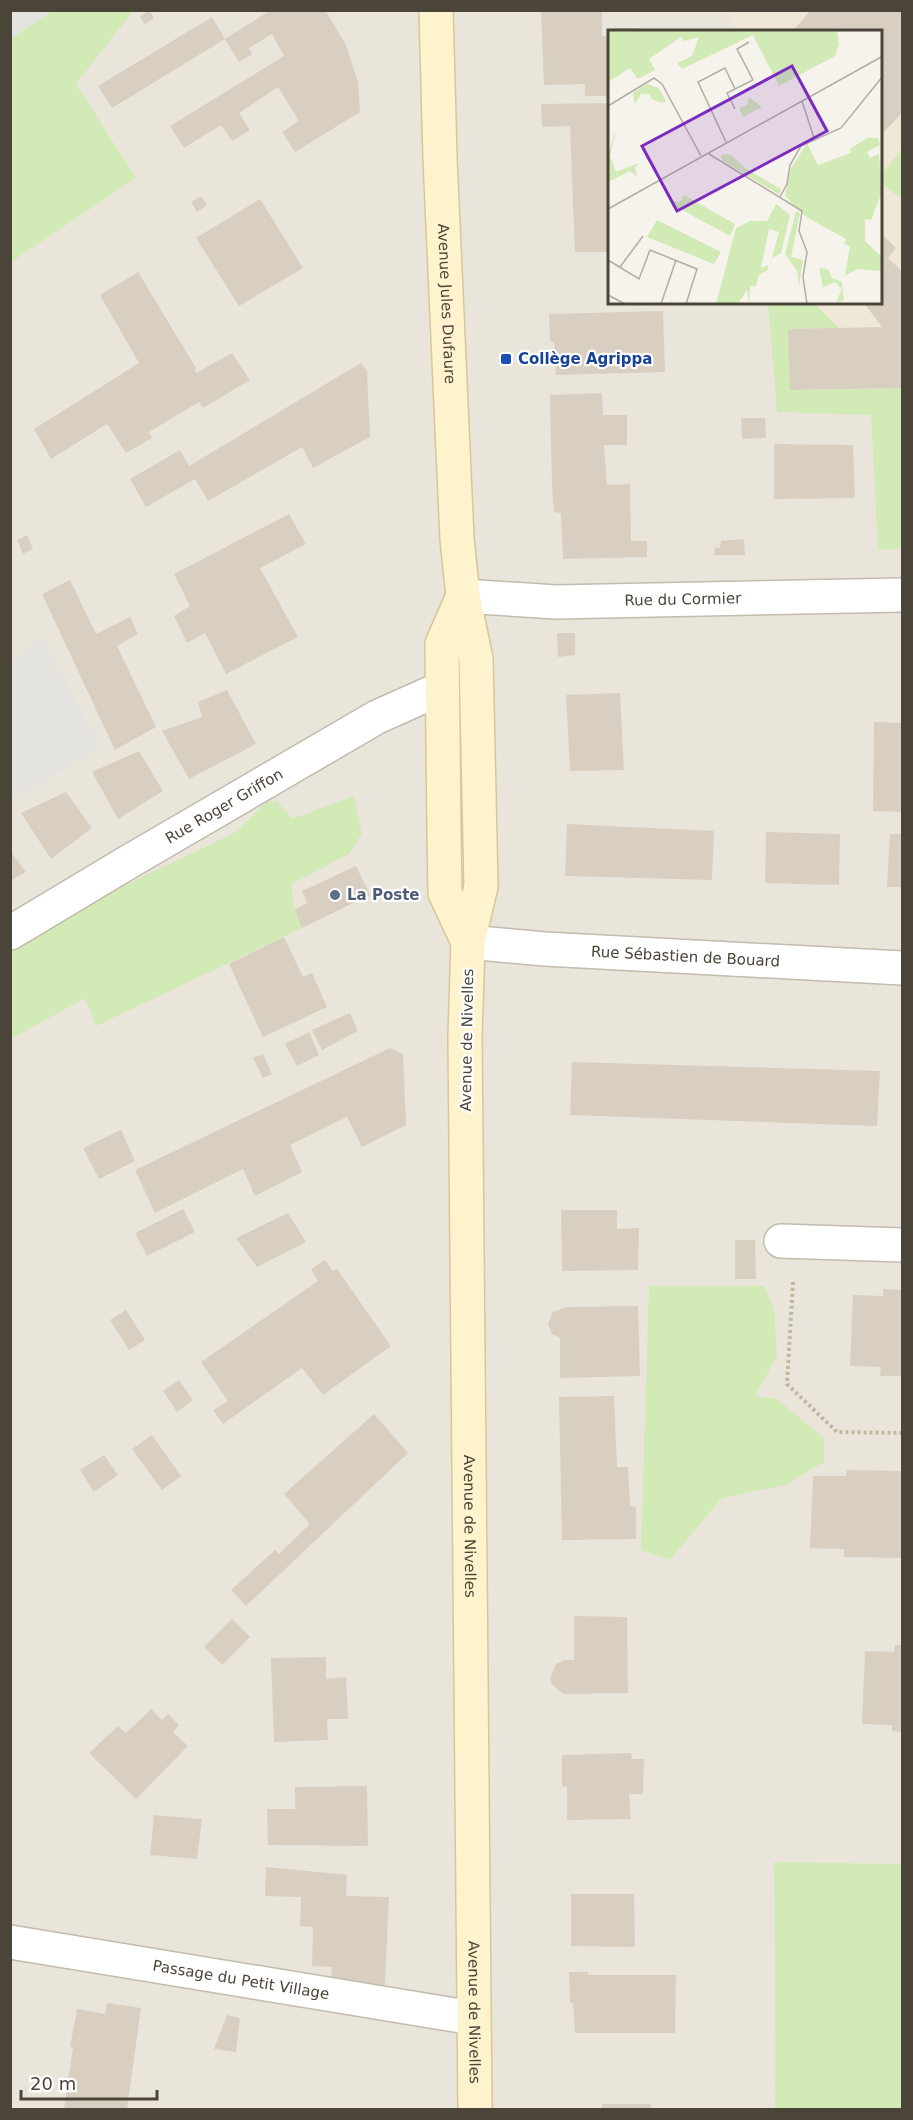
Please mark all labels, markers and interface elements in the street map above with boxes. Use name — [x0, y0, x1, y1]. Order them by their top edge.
inset map — [608, 30, 883, 304]
street label: Avenue Jules Dufaure — [434, 223, 459, 384]
place label: Collège Agrippa — [518, 350, 652, 368]
marker: Collège Agrippa — [499, 352, 513, 366]
street label: Rue du Cormier — [624, 589, 742, 610]
street label: Rue Roger Griffon — [162, 765, 286, 847]
place label: La Poste — [347, 886, 419, 904]
marker: La Poste — [328, 888, 342, 902]
street label: Rue Sébastien de Bouard — [590, 942, 781, 970]
street label: Avenue de Nivelles — [457, 968, 477, 1112]
street label: Avenue de Nivelles — [460, 1455, 479, 1598]
street label: Avenue de Nivelles — [464, 1941, 484, 2084]
street label: Passage du Petit Village — [151, 1957, 331, 2003]
scale bar — [21, 2063, 158, 2101]
text: 20 m — [30, 2073, 76, 2094]

